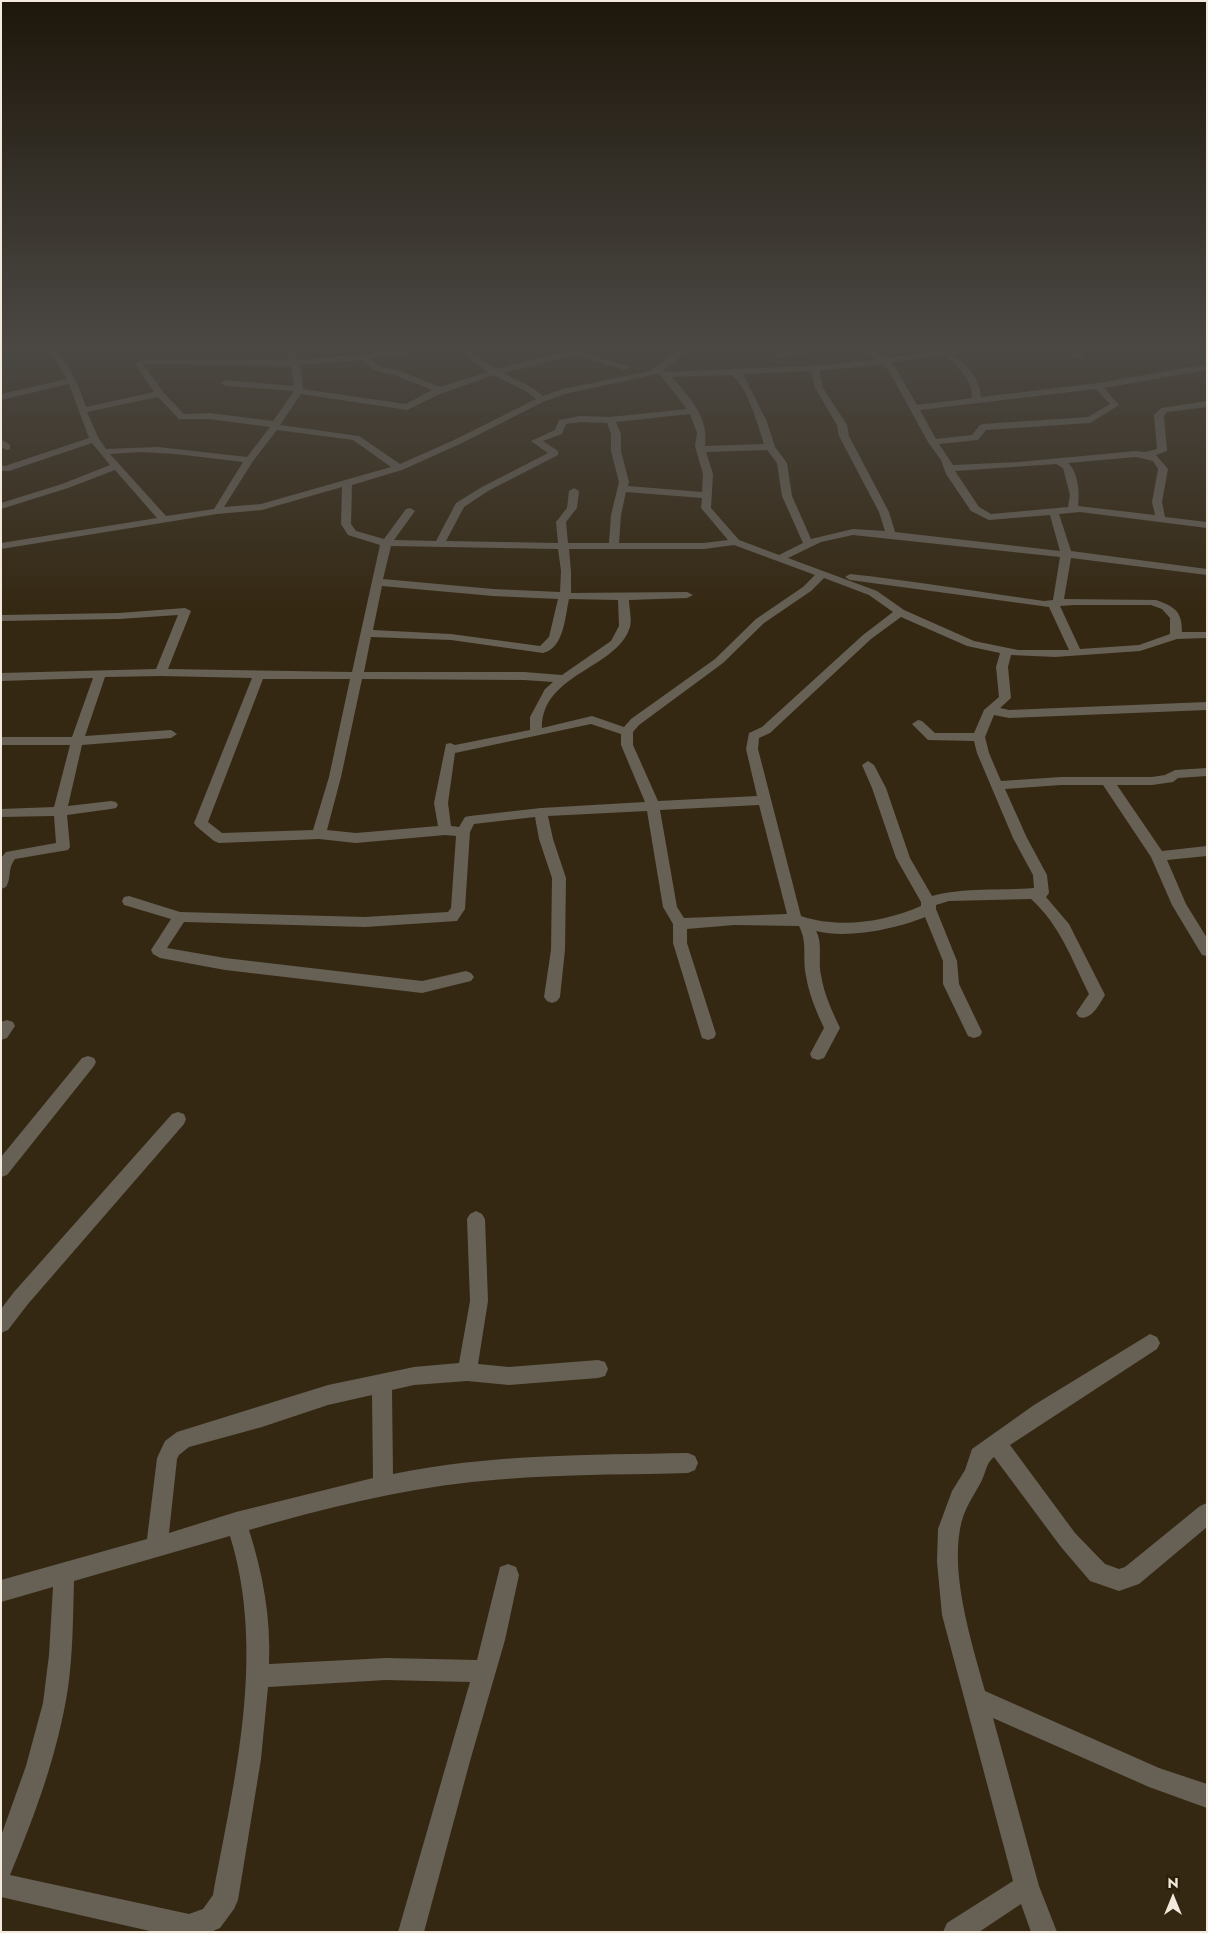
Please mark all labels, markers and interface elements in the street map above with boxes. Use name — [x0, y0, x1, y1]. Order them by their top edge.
north arrow — [1148, 1873, 1198, 1923]
text: N — [1167, 1873, 1179, 1893]

